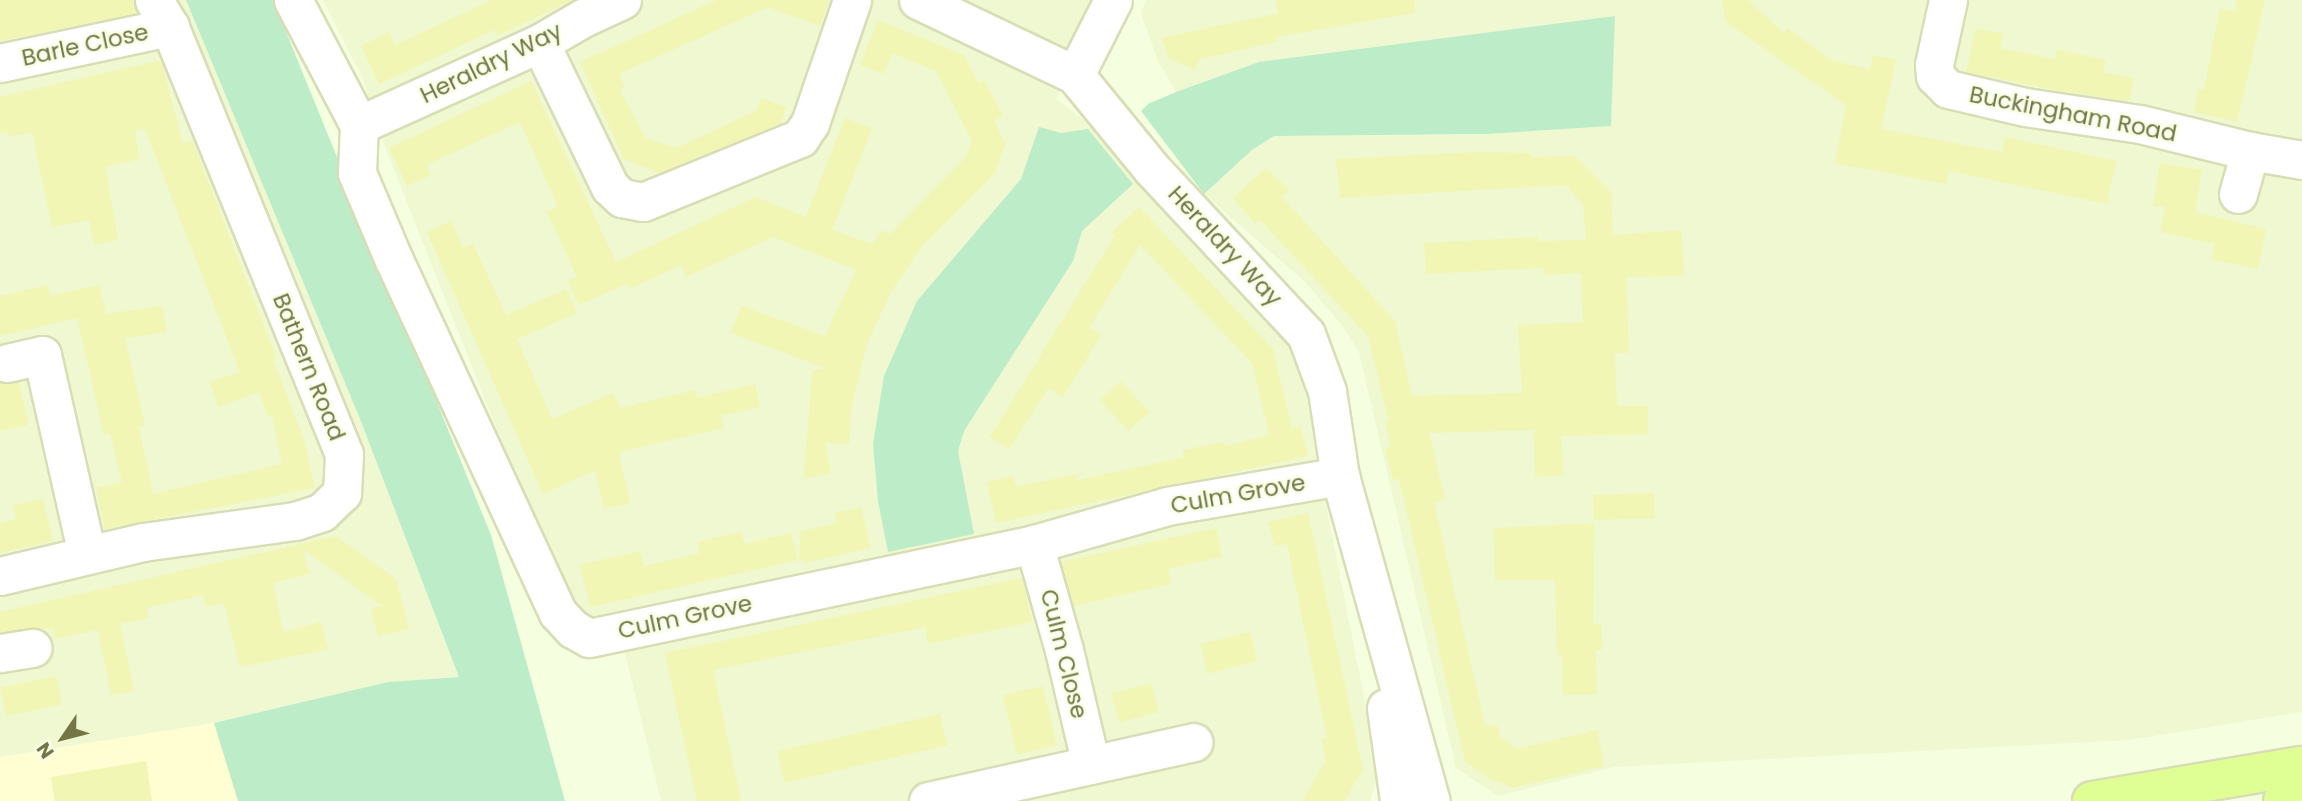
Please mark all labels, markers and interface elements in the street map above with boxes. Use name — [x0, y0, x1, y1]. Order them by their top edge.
street label: Heraldry Way — [416, 17, 566, 109]
street label: Barle Close — [19, 18, 151, 72]
street label: Buckingham Road — [1967, 80, 2179, 148]
street label: Heraldry Way — [1162, 180, 1288, 312]
street label: Bathern Road — [267, 289, 351, 445]
street label: Culm Grove — [1168, 469, 1308, 519]
street label: Culm Close — [1035, 586, 1093, 722]
street label: Culm Grove — [615, 589, 755, 645]
north arrow — [28, 703, 98, 773]
text: N — [30, 737, 61, 764]

